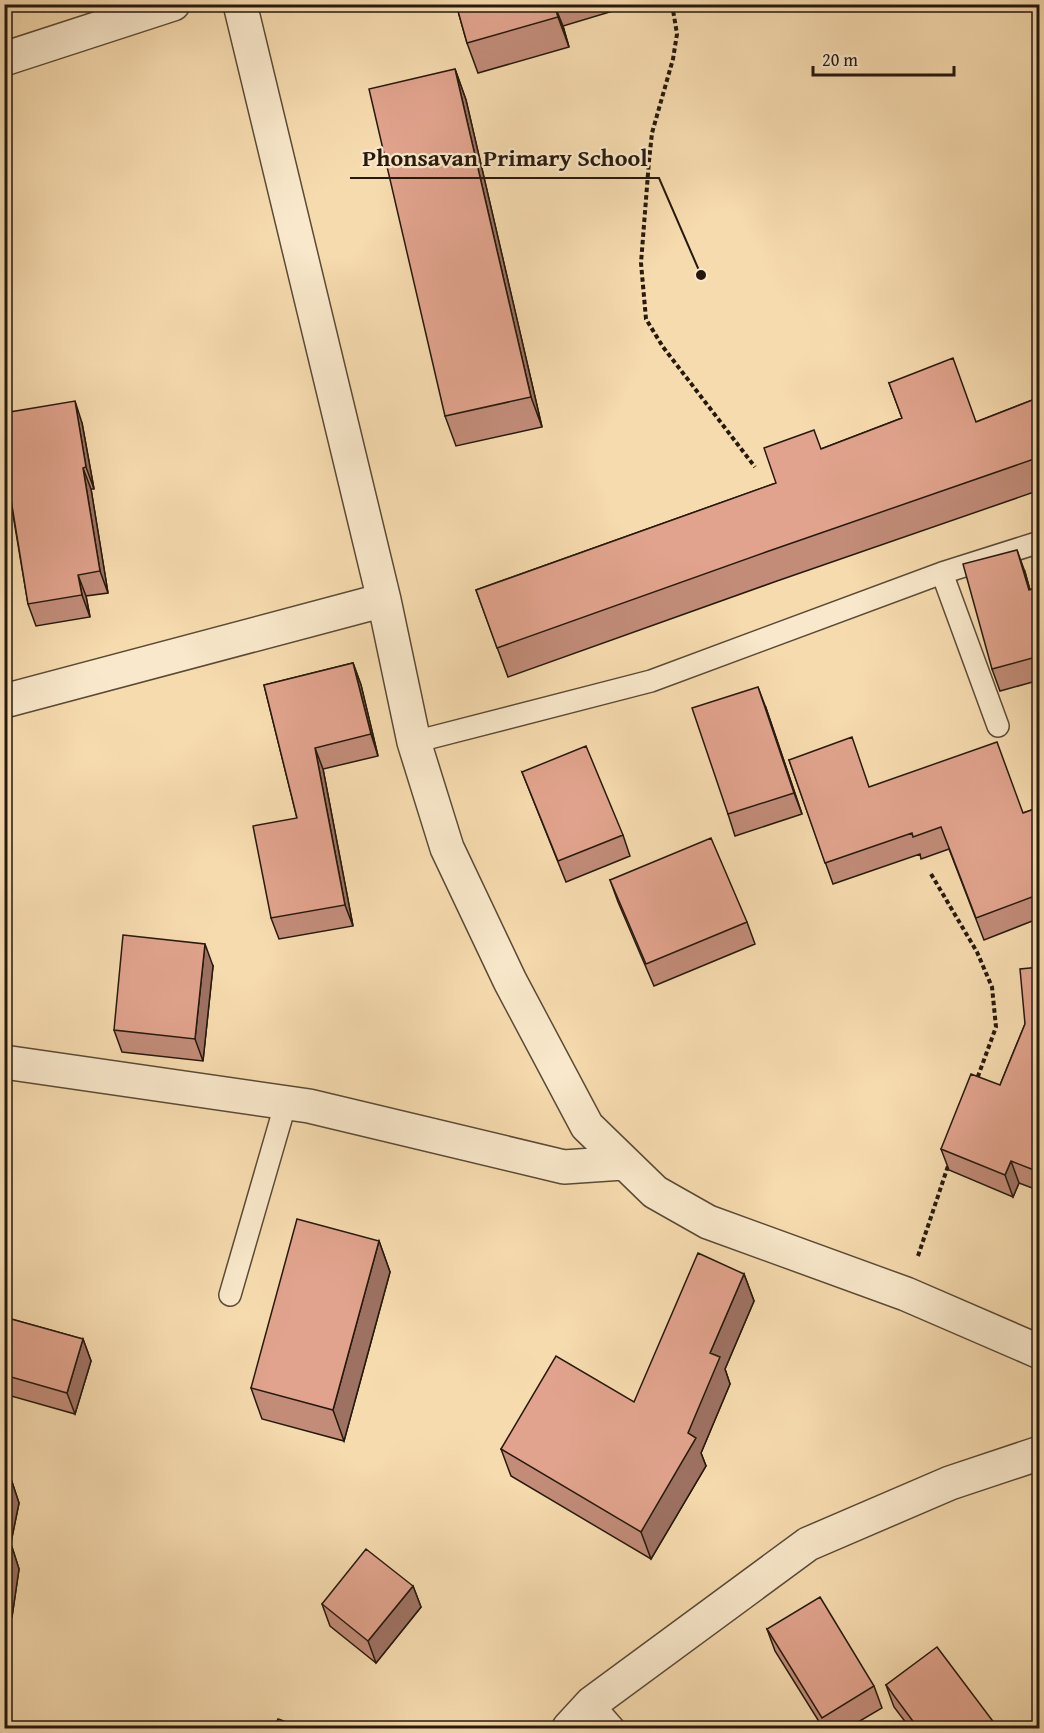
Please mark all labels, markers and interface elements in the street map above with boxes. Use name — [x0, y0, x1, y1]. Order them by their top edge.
scale bar — [813, 39, 954, 77]
text: 20 m — [822, 46, 858, 73]
callout: Phonsavan Primary School — [350, 136, 659, 178]
text: Phonsavan Primary School — [362, 140, 648, 175]

